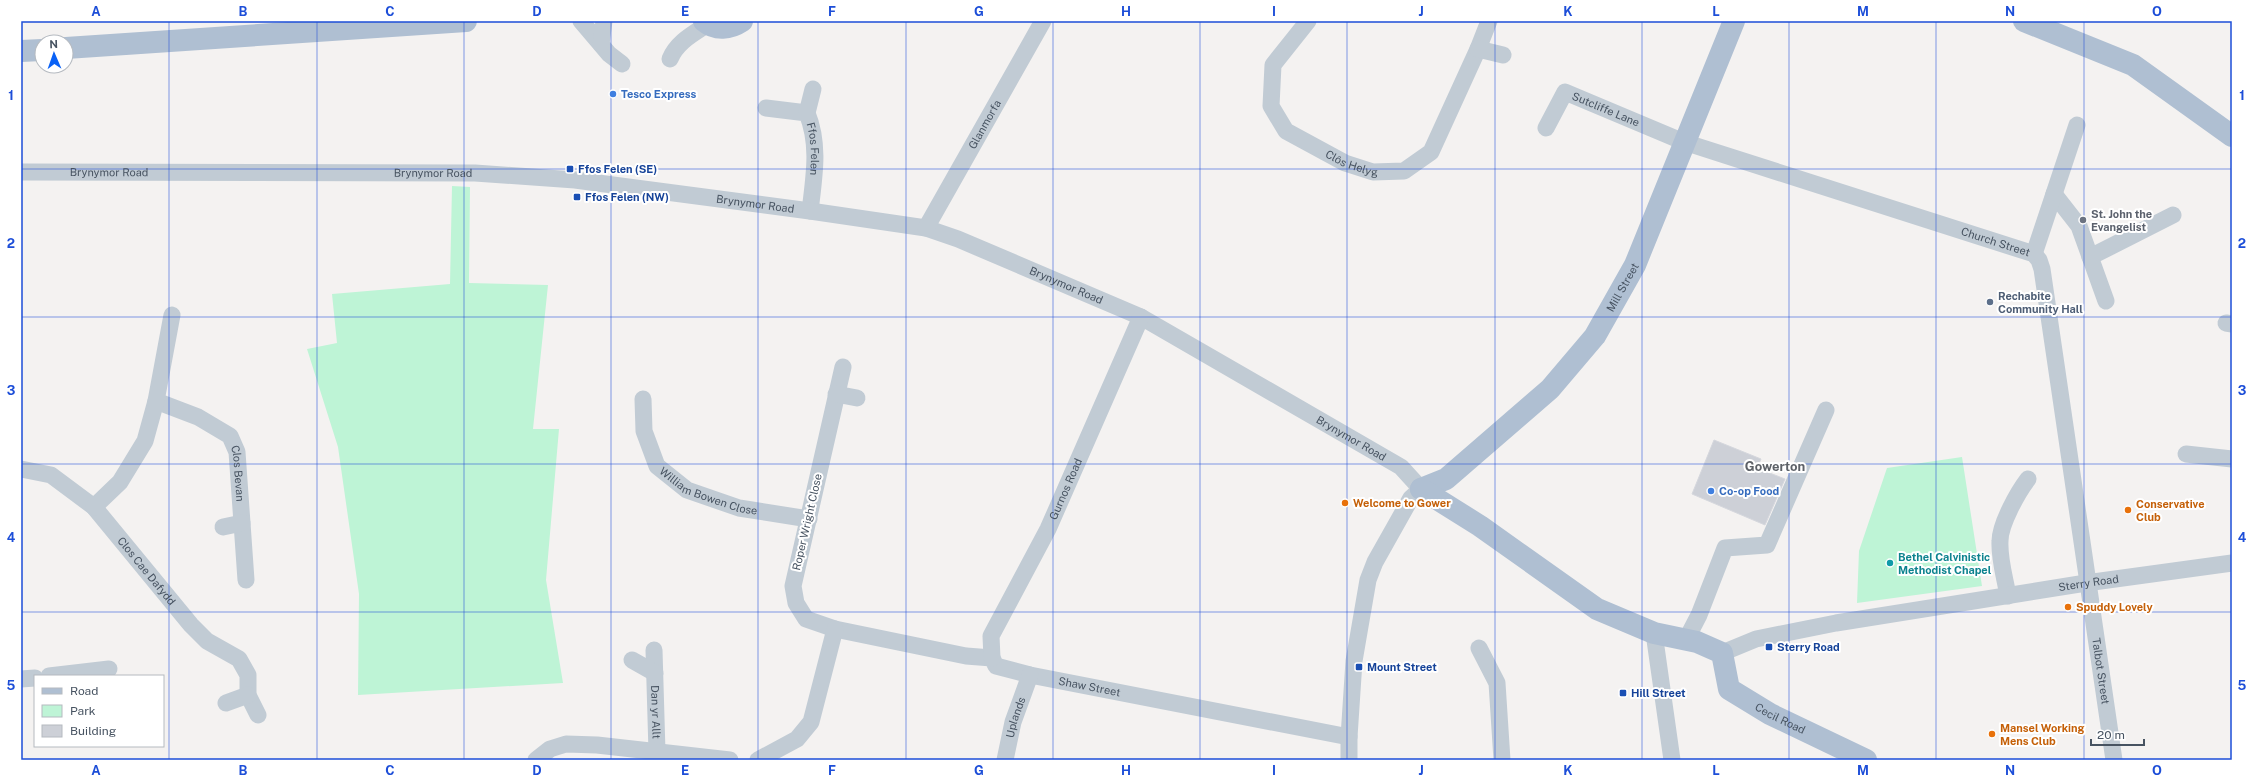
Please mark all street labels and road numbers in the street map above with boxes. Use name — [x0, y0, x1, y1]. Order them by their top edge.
street label: Sutcliffe Lane — [1570, 90, 1641, 129]
street label: Glanmorfa — [966, 98, 1003, 151]
street label: Ffos Felen — [805, 121, 821, 176]
street label: Clôs Helyg — [1323, 148, 1378, 178]
street label: Brynymor Road — [70, 166, 148, 178]
street label: Brynymor Road — [394, 167, 472, 179]
street label: Brynymor Road — [715, 193, 795, 215]
street label: Church Street — [1960, 225, 2032, 258]
street label: Mill Street — [1604, 261, 1641, 314]
street label: Brynymor Road — [1028, 264, 1105, 306]
street label: Brynymor Road — [1314, 413, 1388, 463]
street label: Clos Bevan — [229, 443, 246, 502]
street label: Gurnos Road — [1047, 456, 1084, 521]
street label: William Bowen Close — [657, 465, 758, 517]
street label: Roper Wright Close — [790, 472, 824, 572]
street label: Clos Cae Dafydd — [115, 535, 178, 607]
street label: Sterry Road — [2057, 573, 2119, 593]
street label: Talbot Street — [2090, 637, 2112, 705]
street label: Shaw Street — [1057, 675, 1122, 698]
street label: Dan yr Allt — [649, 685, 663, 739]
street label: Uplands — [1004, 695, 1028, 739]
street label: Cecil Road — [1753, 700, 1807, 736]

